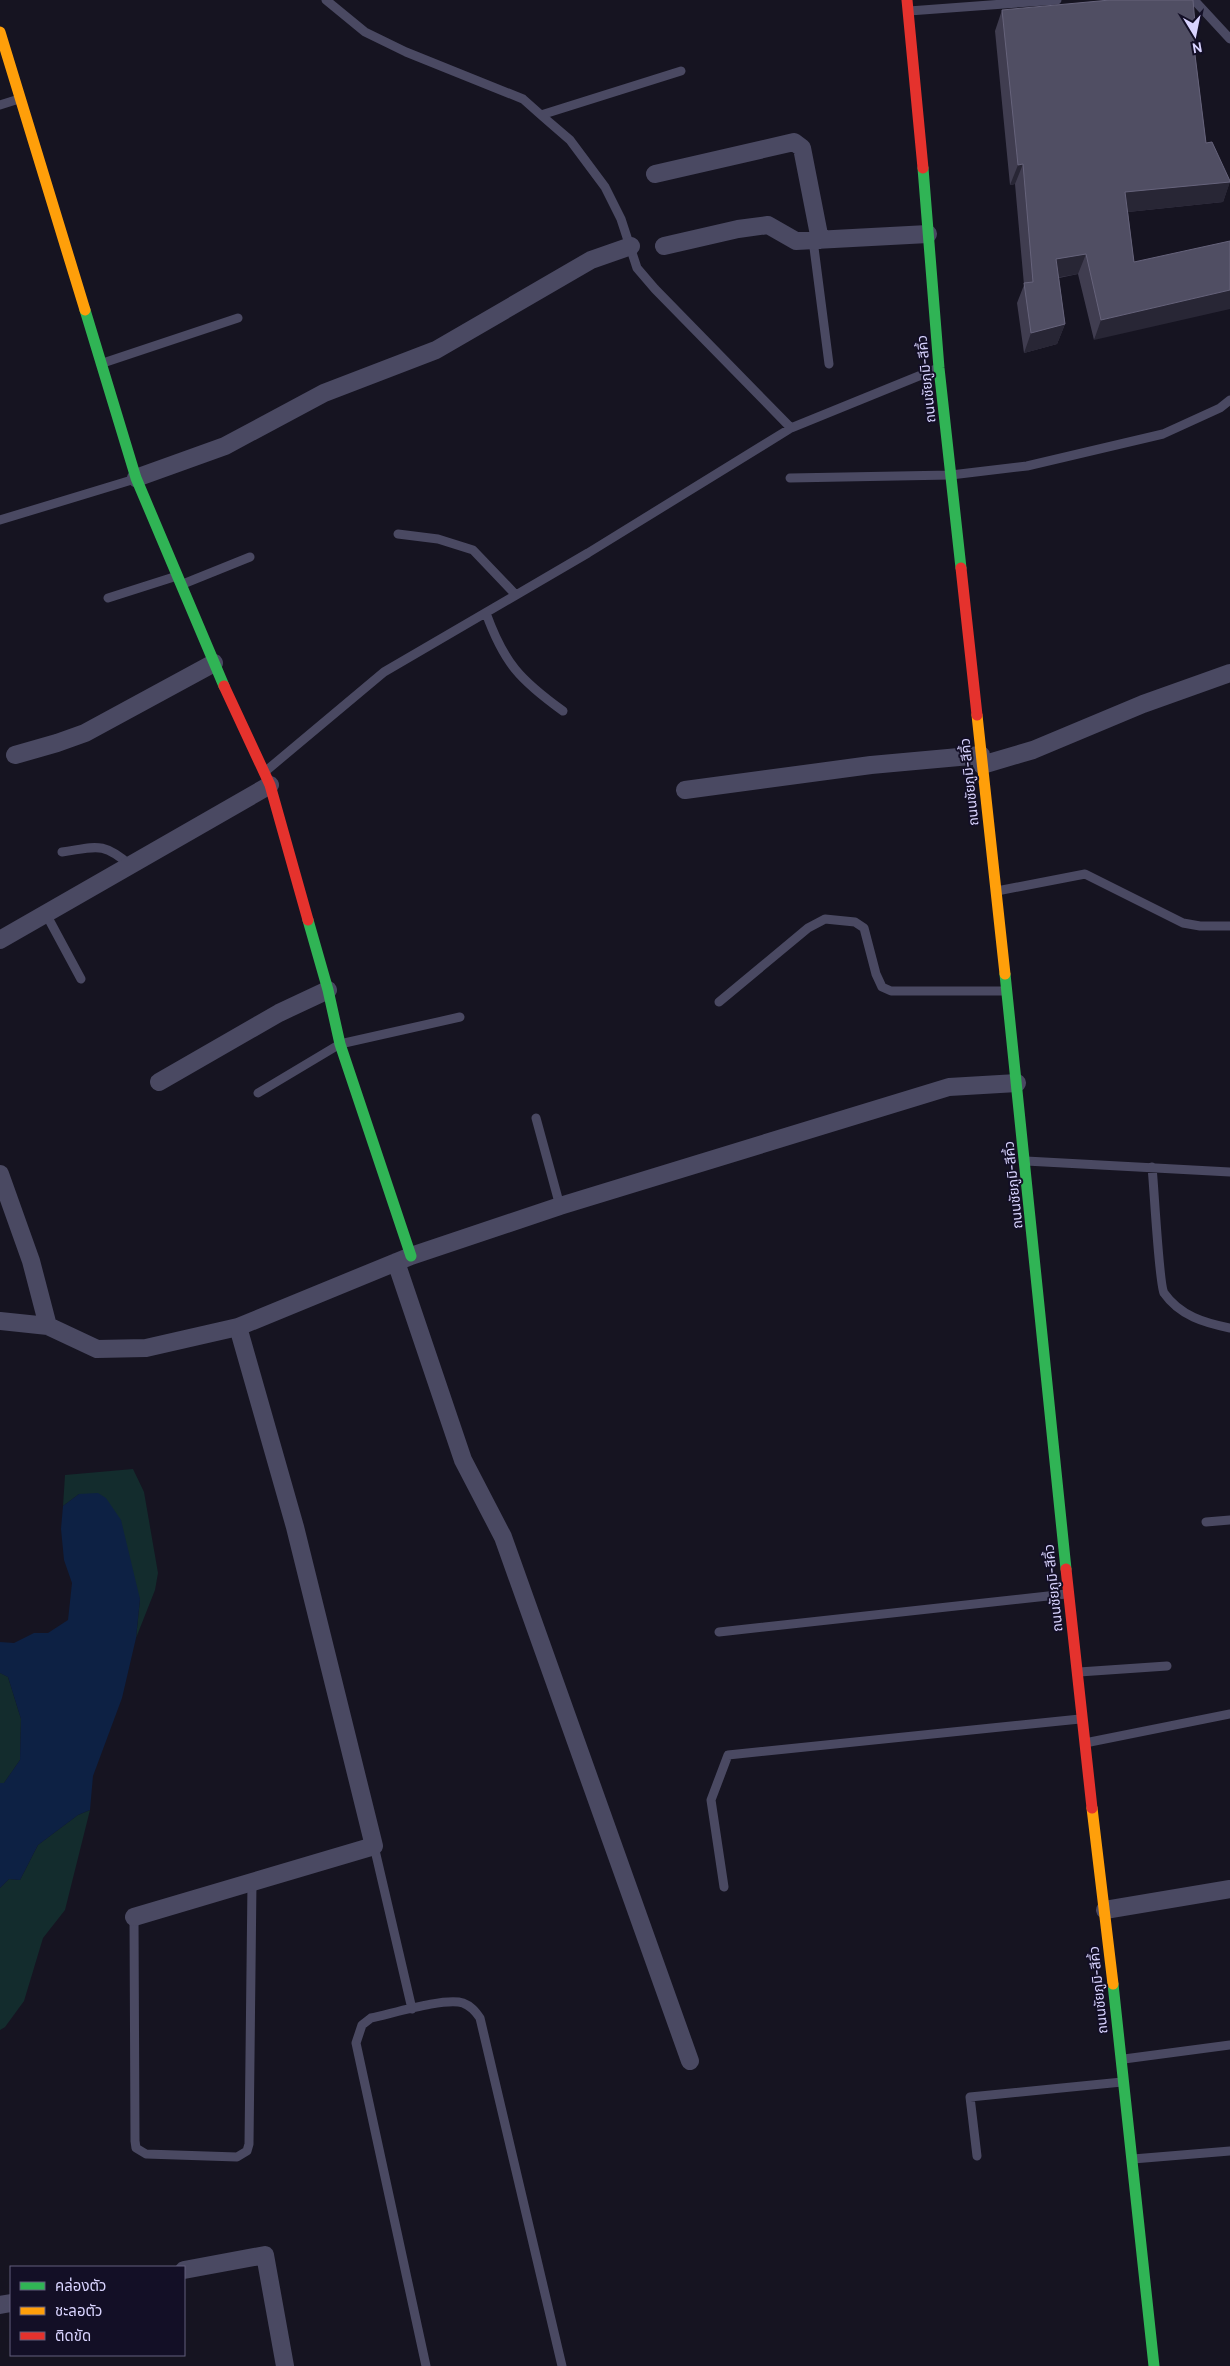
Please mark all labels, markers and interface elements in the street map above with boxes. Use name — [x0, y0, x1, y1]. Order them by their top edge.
north arrow — [1170, 10, 1220, 60]
text: N — [1191, 38, 1204, 58]
street label: ถนนชัยภูมิ-สีคิ้ว — [912, 334, 940, 424]
street label: ถนนชัยภูมิ-สีคิ้ว — [955, 737, 983, 827]
street label: ถนนชัยภูมิ-สีคิ้ว — [999, 1140, 1027, 1230]
street label: ถนนชัยภูมิ-สีคิ้ว — [1039, 1543, 1067, 1633]
street label: ถนนชัยภูมิ-สีคิ้ว — [1084, 1945, 1112, 2035]
legend — [10, 2266, 185, 2356]
text: คล่องตัว — [55, 2277, 106, 2295]
text: ชะลอตัว — [55, 2302, 102, 2320]
text: ติดขัด — [55, 2327, 91, 2345]

